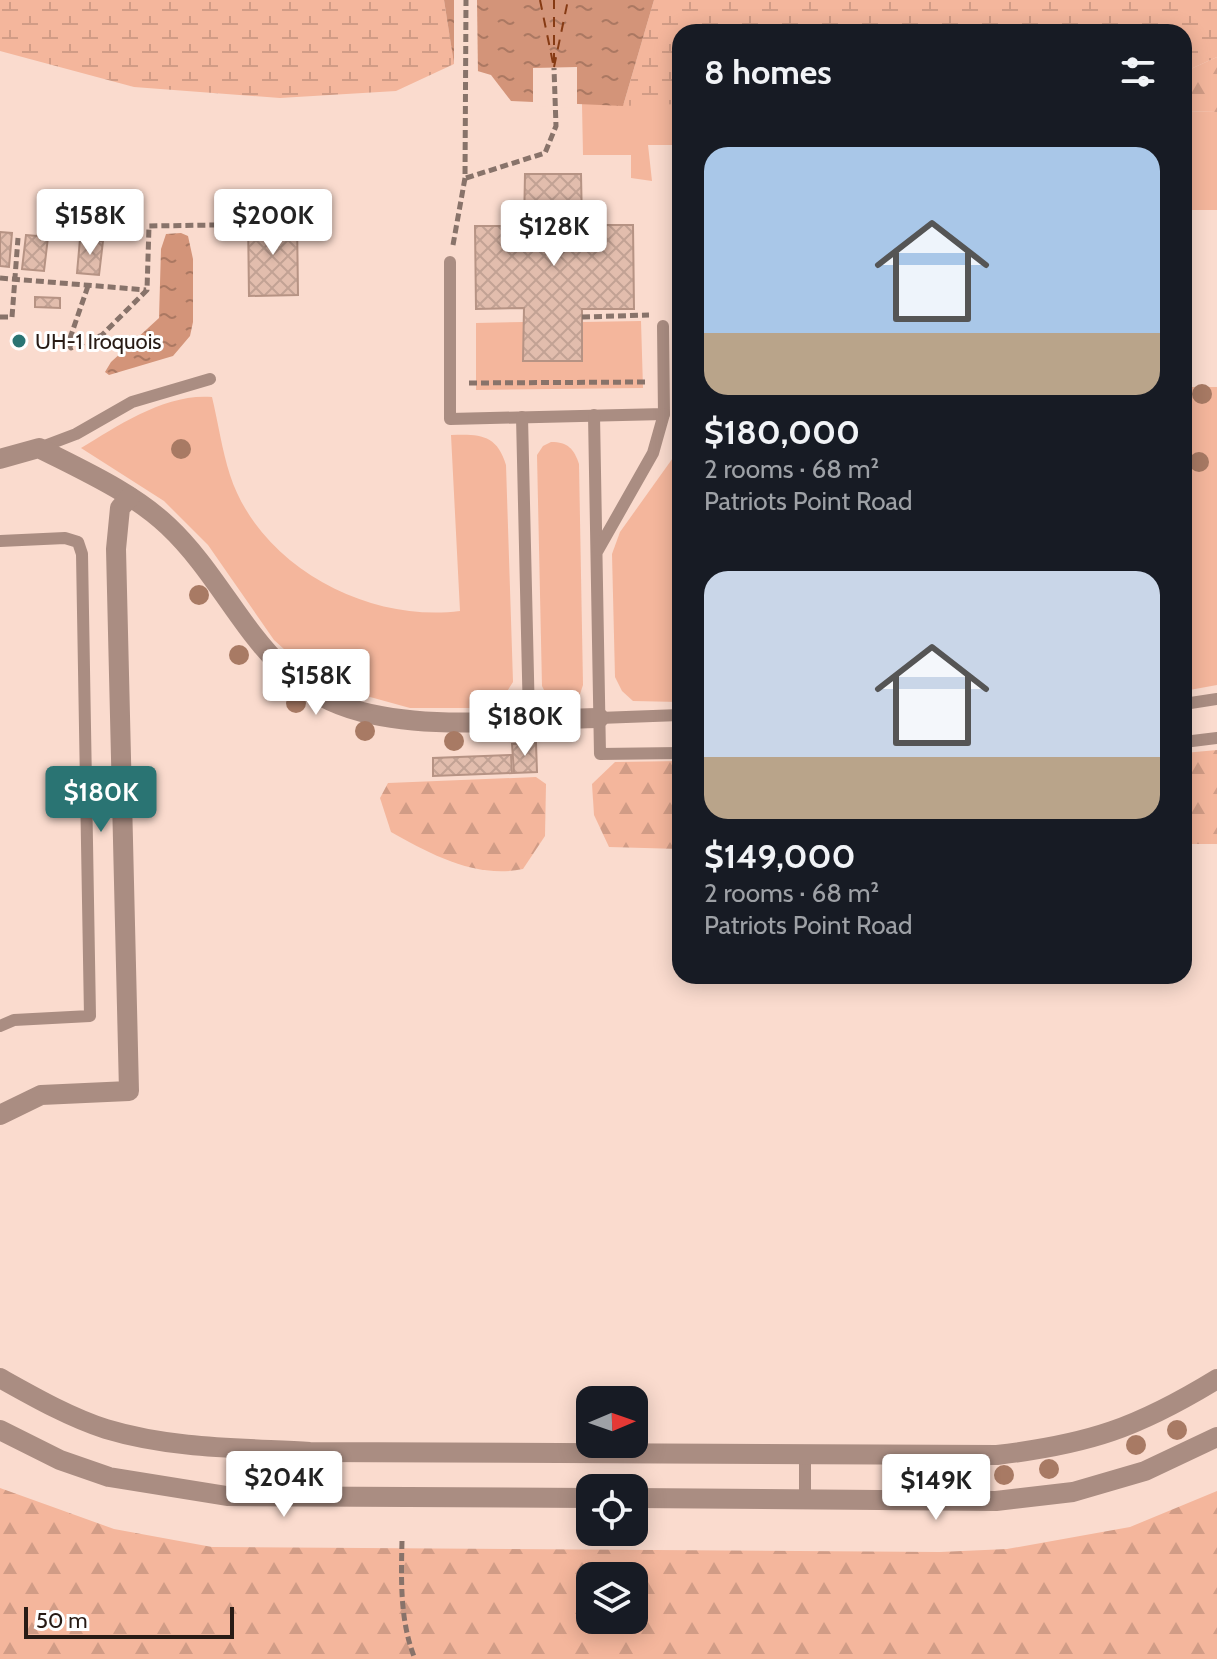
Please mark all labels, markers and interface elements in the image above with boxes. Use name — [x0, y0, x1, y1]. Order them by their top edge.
icon: filters — [1116, 50, 1160, 94]
text: 8 homes — [704, 51, 832, 93]
pin: $158K — [34, 189, 146, 257]
pin: $200K — [217, 189, 329, 257]
text: $158K — [55, 199, 125, 231]
text: $200K — [232, 199, 314, 231]
icon: home — [860, 199, 1004, 343]
pin: $128K — [498, 200, 610, 268]
text: $128K — [519, 210, 589, 242]
place label: UH-1 Iroquois — [35, 328, 161, 355]
marker: UH-1 Iroquois — [10, 332, 28, 350]
text: $180,000 — [704, 411, 860, 453]
text: 2 rooms · 68 m² — [704, 453, 879, 485]
text: Patriots Point Road — [704, 485, 912, 517]
icon: home — [860, 623, 1004, 767]
pin: $158K — [260, 649, 372, 717]
text: $158K — [281, 659, 351, 691]
pin: $180K — [469, 690, 581, 758]
text: $180K — [487, 700, 563, 732]
pin: $180K — [45, 766, 157, 834]
text: $180K — [63, 776, 139, 808]
text: $149,000 — [704, 835, 856, 877]
text: 2 rooms · 68 m² — [704, 877, 879, 909]
text: Patriots Point Road — [704, 909, 912, 941]
north arrow — [576, 1386, 648, 1458]
map controls — [576, 1386, 648, 1634]
pin: $204K — [228, 1451, 340, 1519]
pin: $149K — [880, 1454, 992, 1522]
text: $204K — [244, 1461, 324, 1493]
text: $149K — [900, 1464, 972, 1496]
button: locate — [576, 1474, 648, 1546]
button: layers — [576, 1562, 648, 1634]
scale bar — [24, 1603, 234, 1639]
text: 50 m — [36, 1607, 88, 1634]

